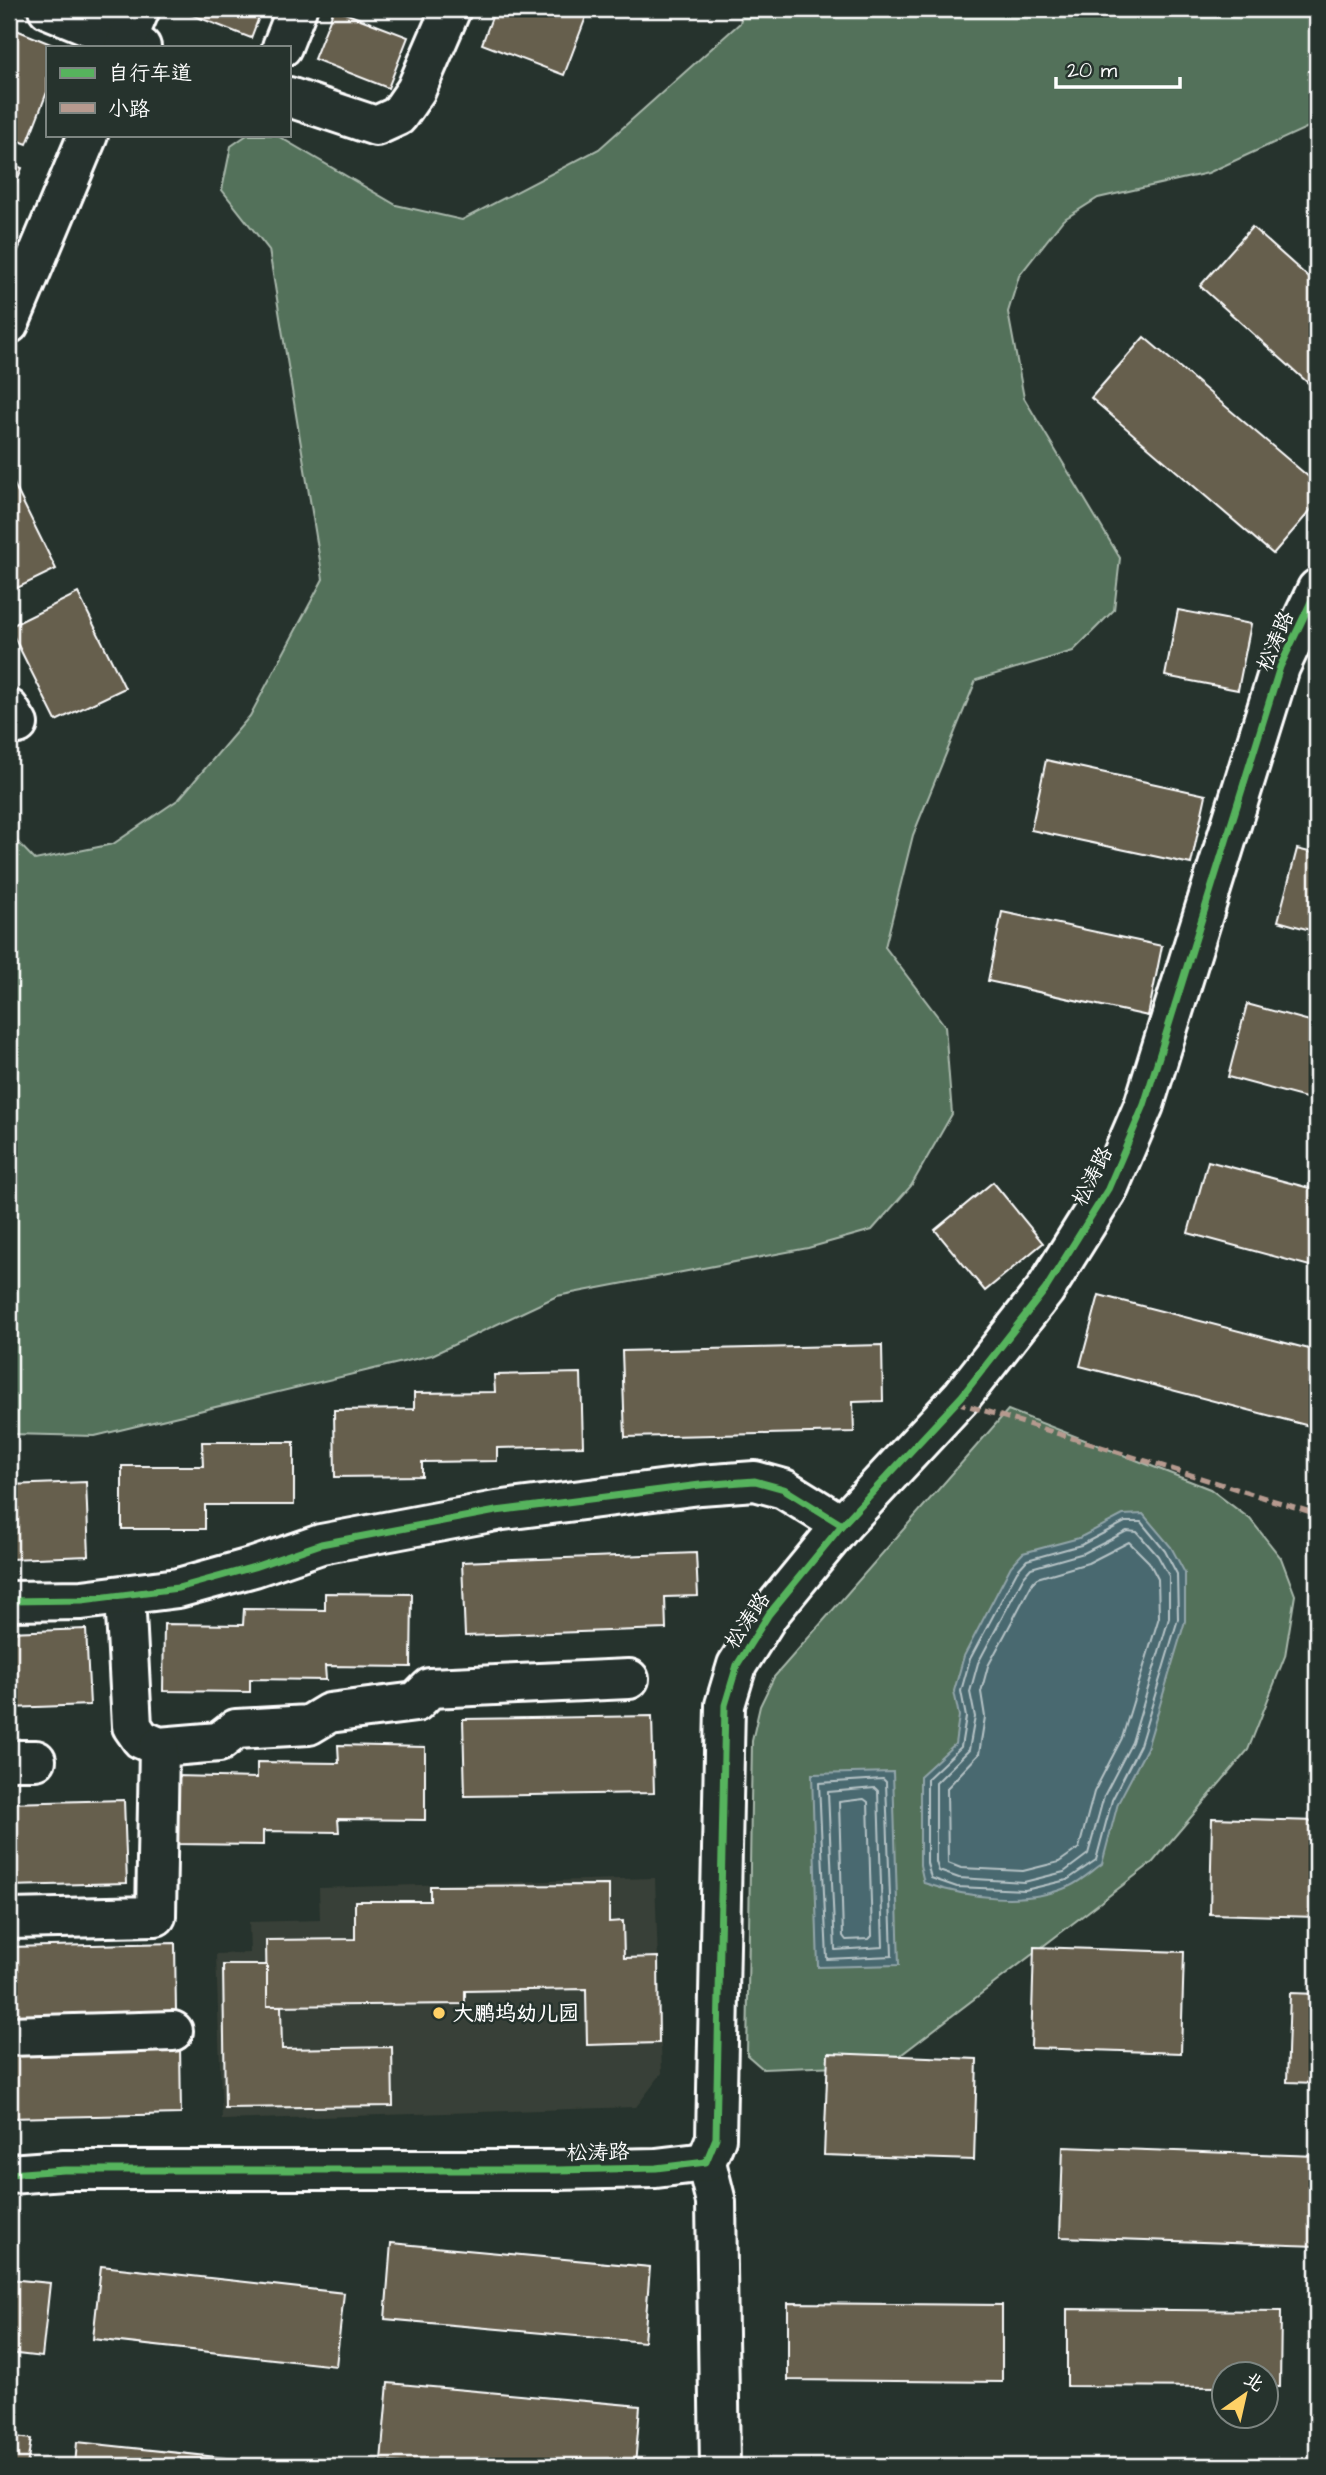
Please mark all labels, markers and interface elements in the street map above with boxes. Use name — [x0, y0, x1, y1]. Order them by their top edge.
legend — [46, 46, 290, 136]
scale bar — [1056, 46, 1181, 90]
text: 20 m — [1067, 56, 1118, 85]
text: 自行车道 — [108, 59, 192, 88]
text: 小路 — [108, 95, 150, 124]
street label: 松涛路 — [1250, 607, 1301, 676]
street label: 松涛路 — [1065, 1142, 1120, 1211]
street label: 松涛路 — [718, 1586, 777, 1655]
place label: 大鹏坞幼儿园 — [453, 1999, 579, 2028]
marker: 大鹏坞幼儿园 — [431, 2005, 447, 2021]
street label: 松涛路 — [566, 2137, 630, 2168]
north arrow — [1210, 2360, 1280, 2430]
text: 北 — [1238, 2366, 1269, 2399]

